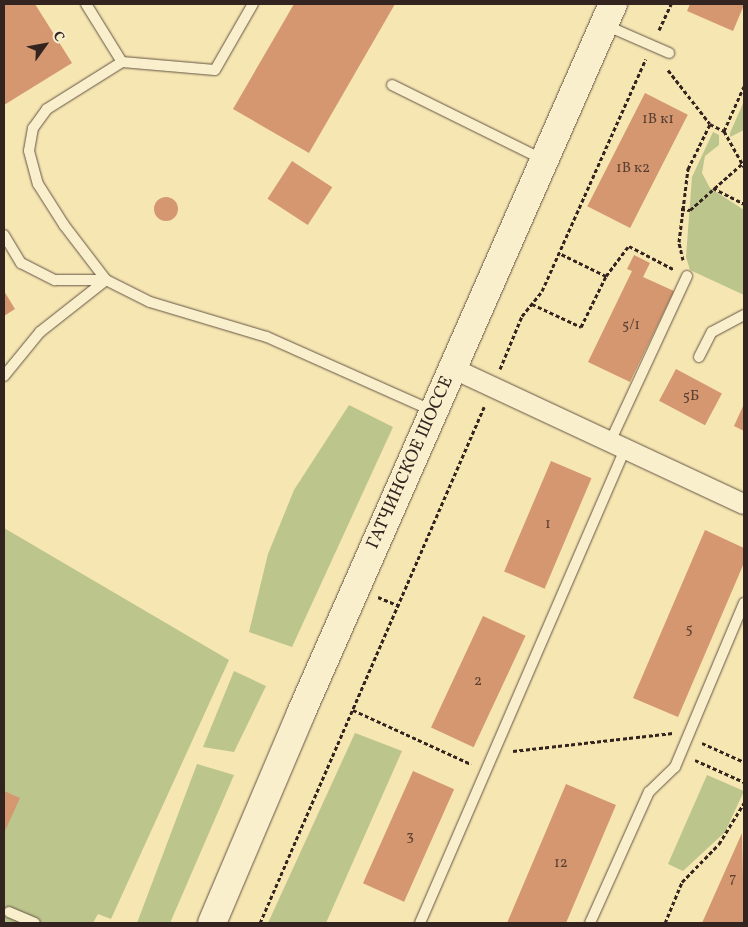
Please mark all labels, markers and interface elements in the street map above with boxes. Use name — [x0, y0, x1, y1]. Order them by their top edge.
north arrow — [20, 20, 70, 70]
text: С — [48, 28, 69, 46]
house number: 1В к1 — [642, 111, 674, 129]
house number: 1В к2 — [616, 160, 650, 178]
house number: 5/1 — [622, 317, 640, 335]
street label: ГАТЧИНСКОЕ ШОССЕ — [363, 373, 459, 553]
house number: 5Б — [683, 388, 699, 406]
house number: 1 — [545, 516, 551, 534]
house number: 5 — [685, 621, 693, 639]
house number: 2 — [474, 673, 482, 691]
house number: 3 — [406, 828, 414, 846]
house number: 12 — [554, 855, 568, 873]
house number: 7 — [729, 870, 737, 888]

